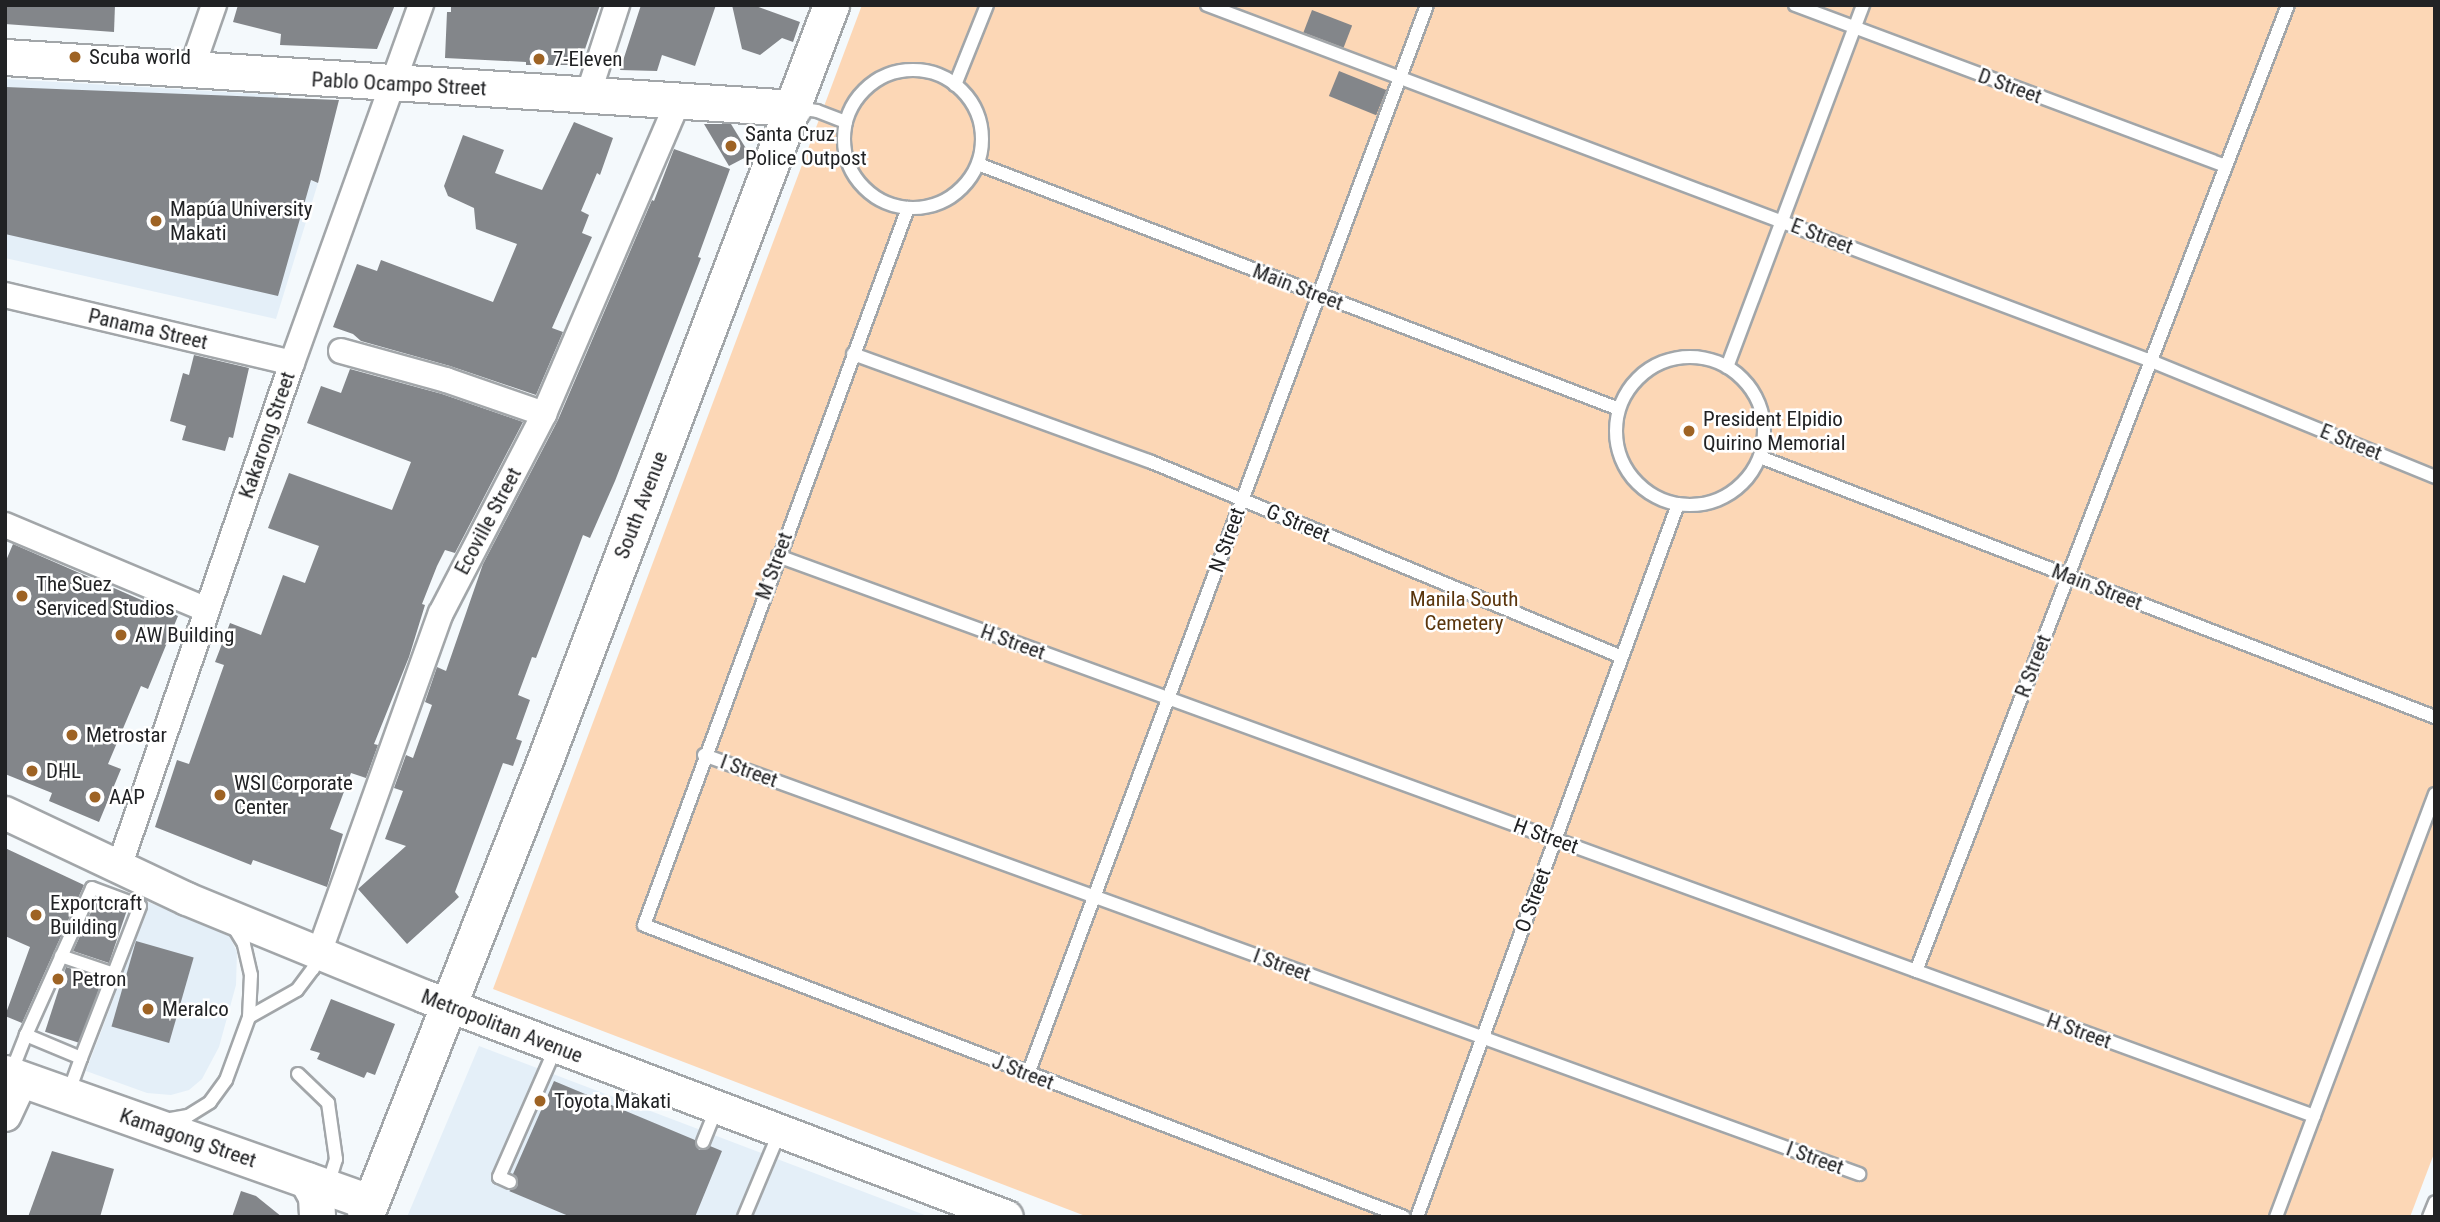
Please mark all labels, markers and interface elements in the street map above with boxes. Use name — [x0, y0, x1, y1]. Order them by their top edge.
place label: Scuba world — [89, 44, 191, 70]
place label: 7-Eleven — [553, 46, 622, 72]
marker: Scuba world — [67, 49, 83, 65]
marker: 7-Eleven — [531, 51, 547, 67]
street label: D Street — [1975, 63, 2045, 109]
street label: Pablo Ocampo Street — [311, 67, 487, 101]
place label: Santa Cruz Police Outpost — [745, 121, 867, 171]
marker: Santa Cruz Police Outpost — [723, 138, 739, 154]
place label: Mapúa University Makati — [170, 196, 313, 246]
marker: Mapúa University Makati — [148, 213, 164, 229]
street label: E Street — [1787, 213, 1857, 259]
street label: Main Street — [1249, 258, 1347, 316]
street label: Panama Street — [86, 303, 210, 355]
street label: Kakarong Street — [234, 368, 300, 502]
place label: President Elpidio Quirino Memorial — [1703, 406, 1845, 456]
street label: E Street — [2316, 418, 2386, 466]
marker: President Elpidio Quirino Memorial — [1681, 423, 1697, 439]
street label: South Avenue — [609, 448, 673, 562]
street label: Ecoville Street — [449, 463, 527, 579]
street label: G Street — [1262, 498, 1334, 548]
street label: N Street — [1204, 504, 1250, 576]
street label: M Street — [750, 529, 798, 603]
street label: Main Street — [2048, 558, 2146, 616]
place label: The Suez Serviced Studios — [36, 571, 175, 621]
park label: Manila South Cemetery — [1410, 586, 1518, 636]
marker: The Suez Serviced Studios — [14, 588, 30, 604]
street label: H Street — [977, 619, 1049, 665]
place label: AW Building — [135, 622, 234, 648]
marker: AW Building — [113, 627, 129, 643]
street label: R Street — [2010, 631, 2056, 701]
place label: Metrostar — [86, 722, 167, 748]
marker: Metrostar — [64, 727, 80, 743]
street label: I Street — [717, 749, 781, 793]
place label: DHL — [46, 758, 81, 784]
marker: DHL — [24, 763, 40, 779]
place label: WSI Corporate Center — [234, 770, 353, 820]
place label: AAP — [109, 784, 145, 810]
marker: WSI Corporate Center — [212, 787, 228, 803]
marker: AAP — [87, 789, 103, 805]
street label: H Street — [1510, 813, 1582, 859]
street label: O Street — [1510, 864, 1556, 936]
place label: Exportcraft Building — [50, 890, 142, 940]
marker: Exportcraft Building — [28, 907, 44, 923]
street label: I Street — [1250, 943, 1314, 987]
place label: Petron — [72, 966, 126, 992]
marker: Petron — [50, 971, 66, 987]
street label: Metropolitan Avenue — [418, 984, 586, 1068]
place label: Meralco — [162, 996, 229, 1022]
marker: Meralco — [140, 1001, 156, 1017]
street label: H Street — [2043, 1008, 2115, 1054]
street label: J Street — [989, 1049, 1057, 1095]
place label: Toyota Makati — [554, 1088, 671, 1114]
marker: Toyota Makati — [532, 1093, 548, 1109]
street label: Kamagong Street — [116, 1103, 260, 1173]
street label: I Street — [1783, 1136, 1847, 1180]

